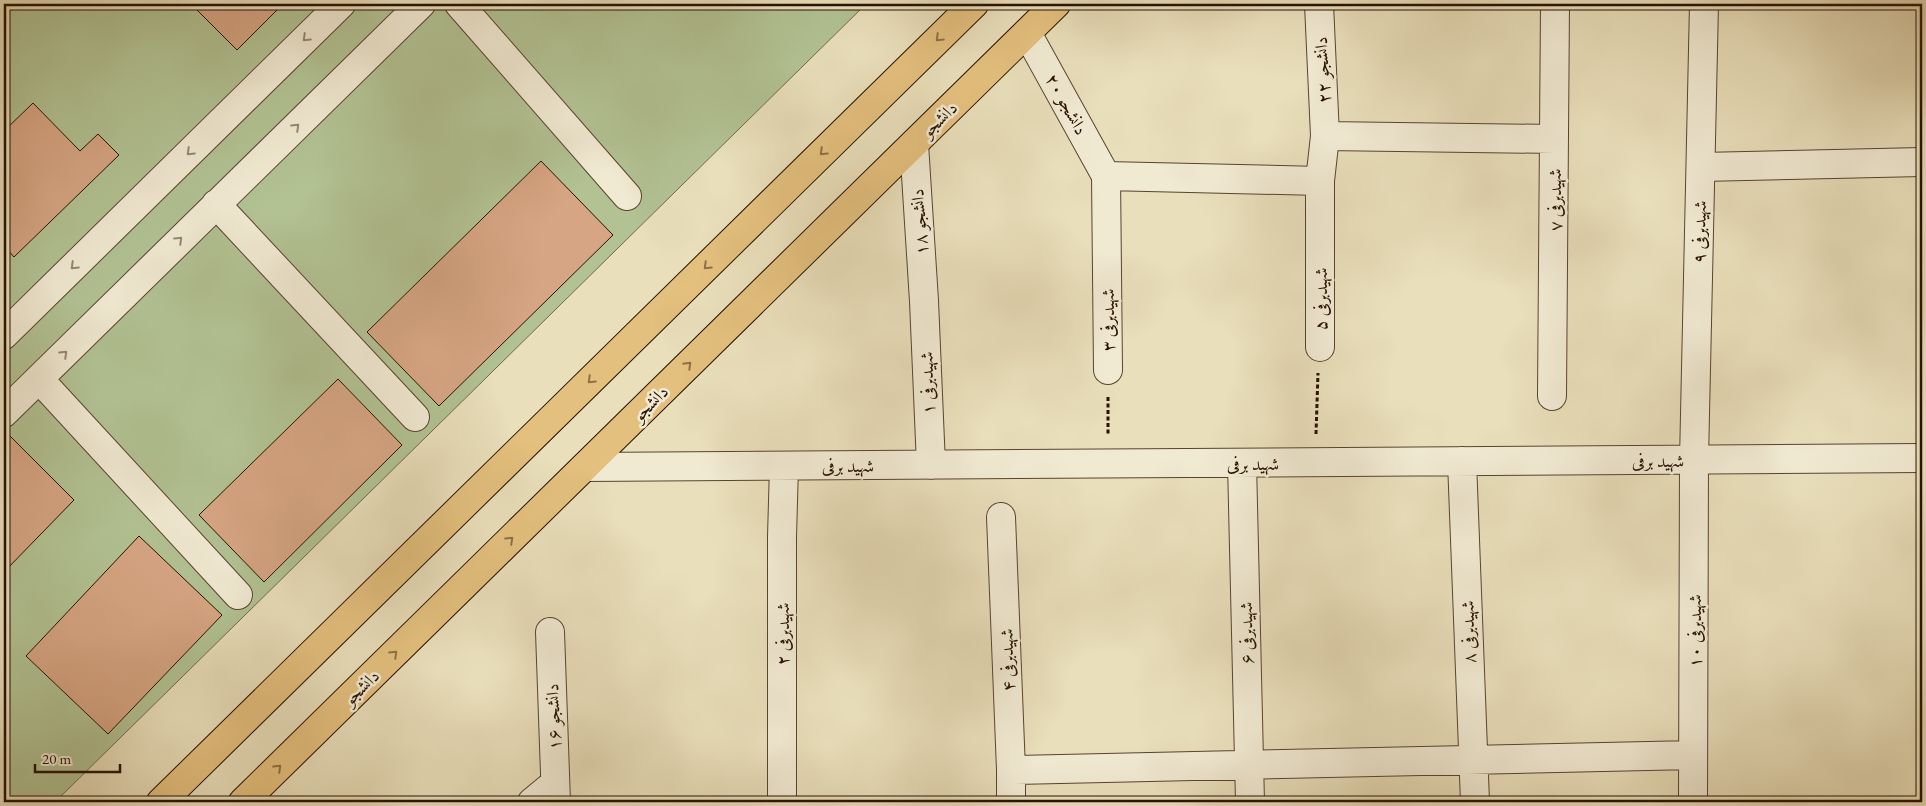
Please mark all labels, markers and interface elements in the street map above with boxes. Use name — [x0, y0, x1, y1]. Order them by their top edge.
one-way arrow — [303, 32, 312, 41]
one-way arrow — [936, 32, 945, 41]
street label: دانشجو ۲۲ — [1309, 36, 1335, 104]
street label: دانشجو ۲۰ — [1041, 69, 1093, 139]
street label: دانشجو — [914, 96, 962, 143]
one-way arrow — [290, 123, 299, 132]
one-way arrow — [187, 146, 196, 155]
one-way arrow — [820, 146, 829, 155]
street label: شهیدبرفی ۷ — [1543, 169, 1567, 231]
street label: دانشجو ۱۸ — [905, 188, 933, 256]
street label: شهیدبرفی ۹ — [1687, 200, 1712, 264]
one-way arrow — [174, 237, 183, 246]
one-way arrow — [71, 260, 80, 269]
one-way arrow — [704, 260, 713, 269]
street label: شهیدبرفی ۵ — [1309, 268, 1333, 330]
street label: شهیدبرفی ۳ — [1096, 289, 1120, 351]
one-way arrow — [58, 351, 67, 360]
street label: شهیدبرفی ۱ — [914, 351, 941, 415]
one-way arrow — [683, 362, 692, 371]
one-way arrow — [588, 374, 597, 383]
street label: دانشجو — [626, 380, 673, 427]
street label: شهید برفی — [1632, 449, 1684, 473]
street label: شهید برفی — [1227, 452, 1279, 476]
street label: شهید برفی — [822, 454, 874, 478]
one-way arrow — [504, 537, 513, 546]
street label: شهیدبرفی ۱۰ — [1683, 594, 1707, 668]
street label: شهیدبرفی ۸ — [1455, 600, 1482, 664]
street label: شهیدبرفی ۶ — [1234, 601, 1259, 665]
street label: شهیدبرفی ۲ — [771, 603, 795, 665]
street label: شهیدبرفی ۴ — [994, 628, 1021, 692]
one-way arrow — [388, 651, 397, 660]
street label: دانشجو — [336, 664, 384, 711]
street label: دانشجو ۱۶ — [540, 683, 566, 751]
scale bar — [35, 741, 120, 773]
text: 20 m — [42, 749, 71, 768]
one-way arrow — [272, 765, 281, 774]

